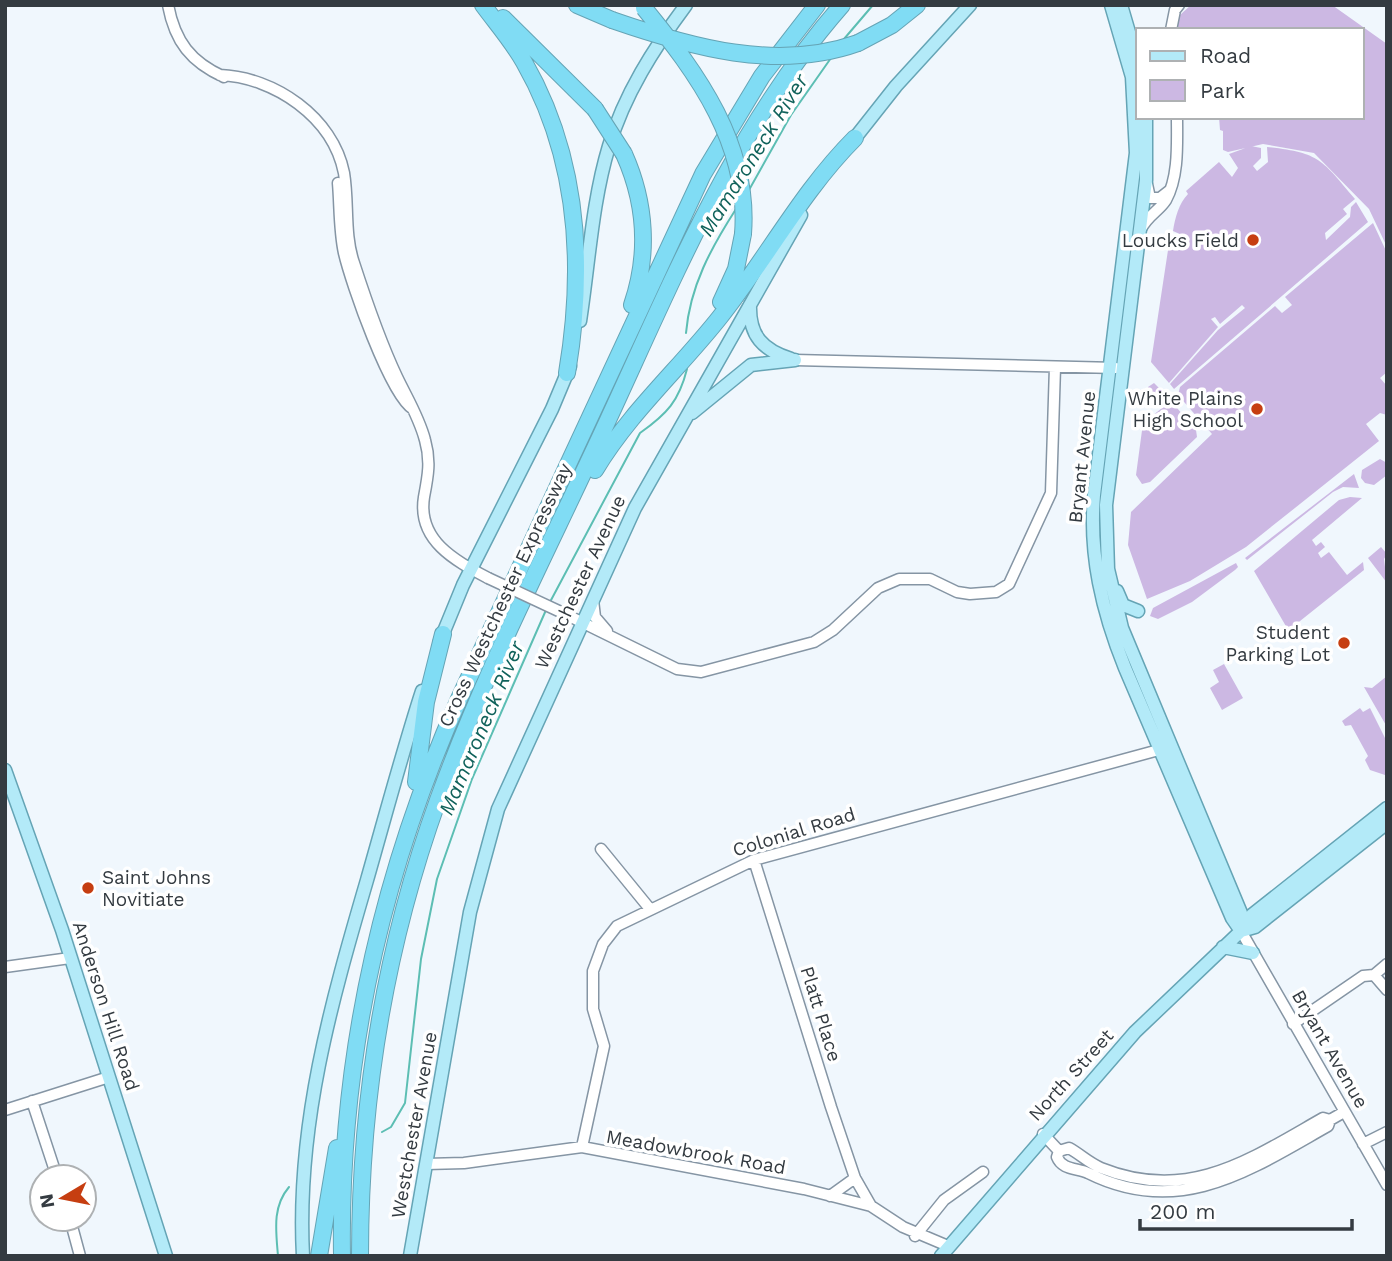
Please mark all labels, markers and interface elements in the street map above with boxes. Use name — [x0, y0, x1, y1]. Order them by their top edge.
legend — [1136, 28, 1364, 119]
text: Road — [1200, 43, 1251, 68]
water label: Mamaroneck River — [693, 69, 813, 241]
text: Park — [1200, 78, 1245, 103]
place label: Loucks Field — [1122, 229, 1239, 252]
marker: Loucks Field — [1245, 232, 1261, 248]
place label: White Plains High School — [1128, 387, 1243, 432]
street label: Bryant Avenue — [1064, 390, 1100, 524]
marker: White Plains High School — [1249, 401, 1265, 417]
street label: Cross Westchester Expressway — [434, 459, 576, 731]
street label: Westchester Avenue — [530, 491, 630, 673]
place label: Student Parking Lot — [1225, 621, 1330, 666]
marker: Student Parking Lot — [1336, 635, 1352, 651]
water label: Mamaroneck River — [433, 637, 529, 819]
street label: Colonial Road — [730, 802, 858, 862]
place label: Saint Johns Novitiate — [102, 866, 211, 911]
marker: Saint Johns Novitiate — [80, 880, 96, 896]
street label: Anderson Hill Road — [68, 918, 144, 1094]
street label: Platt Place — [796, 963, 846, 1065]
street label: Bryant Avenue — [1287, 986, 1373, 1112]
street label: North Street — [1024, 1024, 1118, 1126]
street label: Westchester Avenue — [386, 1030, 442, 1220]
street label: Meadowbrook Road — [604, 1125, 788, 1179]
north arrow — [28, 1163, 98, 1233]
scale bar — [1140, 1188, 1352, 1232]
text: N — [34, 1192, 59, 1210]
text: 200 m — [1150, 1199, 1216, 1224]

